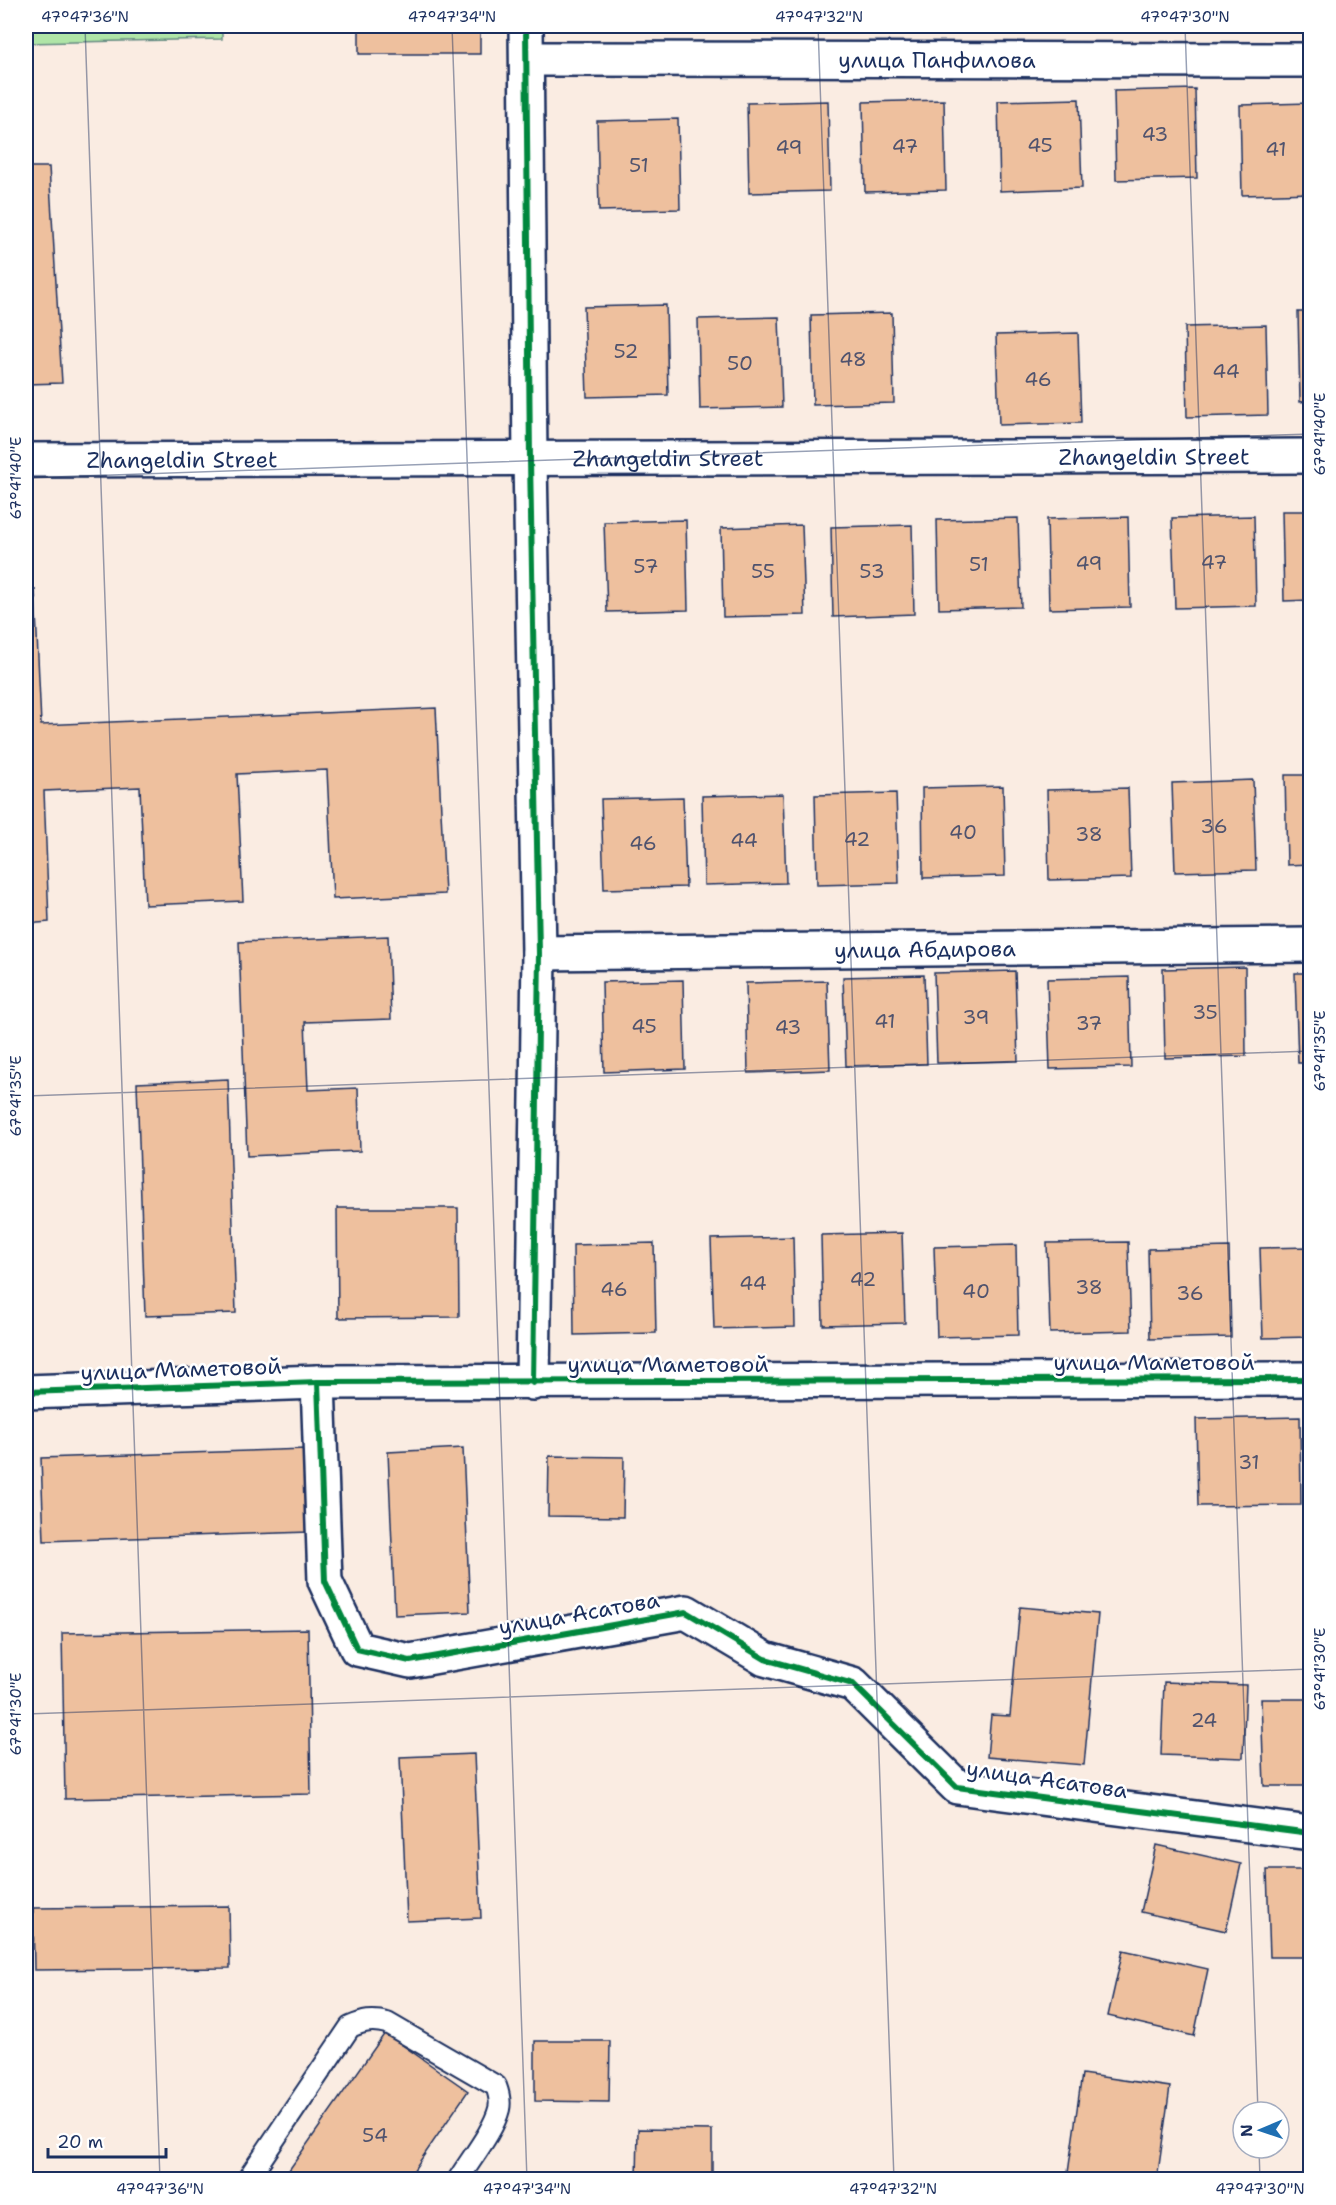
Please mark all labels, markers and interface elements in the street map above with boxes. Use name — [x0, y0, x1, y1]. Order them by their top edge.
text: 47°47'36"N — [41, 7, 129, 27]
text: 47°47'34"N — [408, 7, 496, 27]
text: 47°47'32"N — [775, 7, 863, 27]
text: 47°47'30"N — [1140, 7, 1230, 27]
street label: улица Панфилова — [838, 45, 1036, 75]
house number: 43 — [1142, 121, 1168, 147]
house number: 45 — [1027, 132, 1053, 158]
house number: 47 — [892, 133, 918, 159]
house number: 49 — [775, 134, 803, 160]
house number: 41 — [1265, 136, 1287, 162]
house number: 51 — [629, 152, 649, 178]
house number: 52 — [613, 338, 639, 364]
house number: 48 — [839, 346, 867, 372]
house number: 50 — [727, 350, 753, 376]
house number: 44 — [1212, 358, 1240, 384]
house number: 46 — [1024, 366, 1052, 392]
text: 67°41'40"E — [1310, 393, 1330, 475]
text: 67°41'40"E — [6, 437, 26, 519]
street label: Zhangeldin Street — [1058, 442, 1250, 472]
street label: Zhangeldin Street — [572, 444, 764, 473]
street label: Zhangeldin Street — [86, 445, 278, 475]
house number: 47 — [1201, 549, 1227, 575]
house number: 49 — [1075, 550, 1103, 576]
house number: 51 — [969, 551, 989, 577]
house number: 57 — [633, 553, 659, 579]
house number: 55 — [751, 558, 775, 584]
house number: 53 — [859, 558, 885, 584]
house number: 36 — [1200, 813, 1228, 839]
house number: 40 — [949, 819, 977, 845]
house number: 38 — [1075, 821, 1103, 847]
house number: 42 — [844, 826, 870, 852]
house number: 44 — [730, 827, 758, 853]
house number: 46 — [629, 830, 657, 856]
street label: улица Абдирова — [834, 934, 1016, 965]
house number: 35 — [1192, 999, 1218, 1025]
house number: 39 — [963, 1004, 989, 1030]
house number: 41 — [874, 1008, 896, 1034]
house number: 37 — [1076, 1010, 1102, 1036]
text: 67°41'35"E — [1310, 1010, 1330, 1092]
house number: 45 — [631, 1013, 657, 1039]
house number: 43 — [775, 1014, 801, 1040]
text: 67°41'35"E — [6, 1055, 26, 1137]
house number: 42 — [850, 1266, 876, 1292]
house number: 44 — [739, 1270, 767, 1296]
house number: 38 — [1075, 1274, 1103, 1300]
house number: 46 — [600, 1276, 628, 1302]
house number: 40 — [962, 1278, 990, 1304]
house number: 36 — [1176, 1280, 1204, 1306]
street label: улица Маметовой — [1053, 1348, 1255, 1377]
street label: улица Маметовой — [567, 1350, 769, 1379]
street label: улица Маметовой — [80, 1351, 282, 1388]
house number: 31 — [1238, 1449, 1260, 1475]
street label: улица Асатова — [497, 1585, 662, 1642]
text: 67°41'30"E — [1310, 1628, 1330, 1710]
text: 67°41'30"E — [6, 1673, 26, 1755]
house number: 24 — [1191, 1707, 1217, 1733]
street label: улица Асатова — [964, 1754, 1130, 1805]
north arrow — [1231, 2100, 1291, 2160]
scale bar — [48, 2121, 166, 2159]
house number: 54 — [362, 2122, 388, 2148]
text: N — [1236, 2124, 1257, 2137]
text: 20 m — [57, 2130, 103, 2154]
text: 47°47'36"N — [116, 2179, 204, 2199]
text: 47°47'34"N — [483, 2179, 571, 2199]
text: 47°47'32"N — [849, 2179, 937, 2199]
text: 47°47'30"N — [1215, 2179, 1305, 2199]

